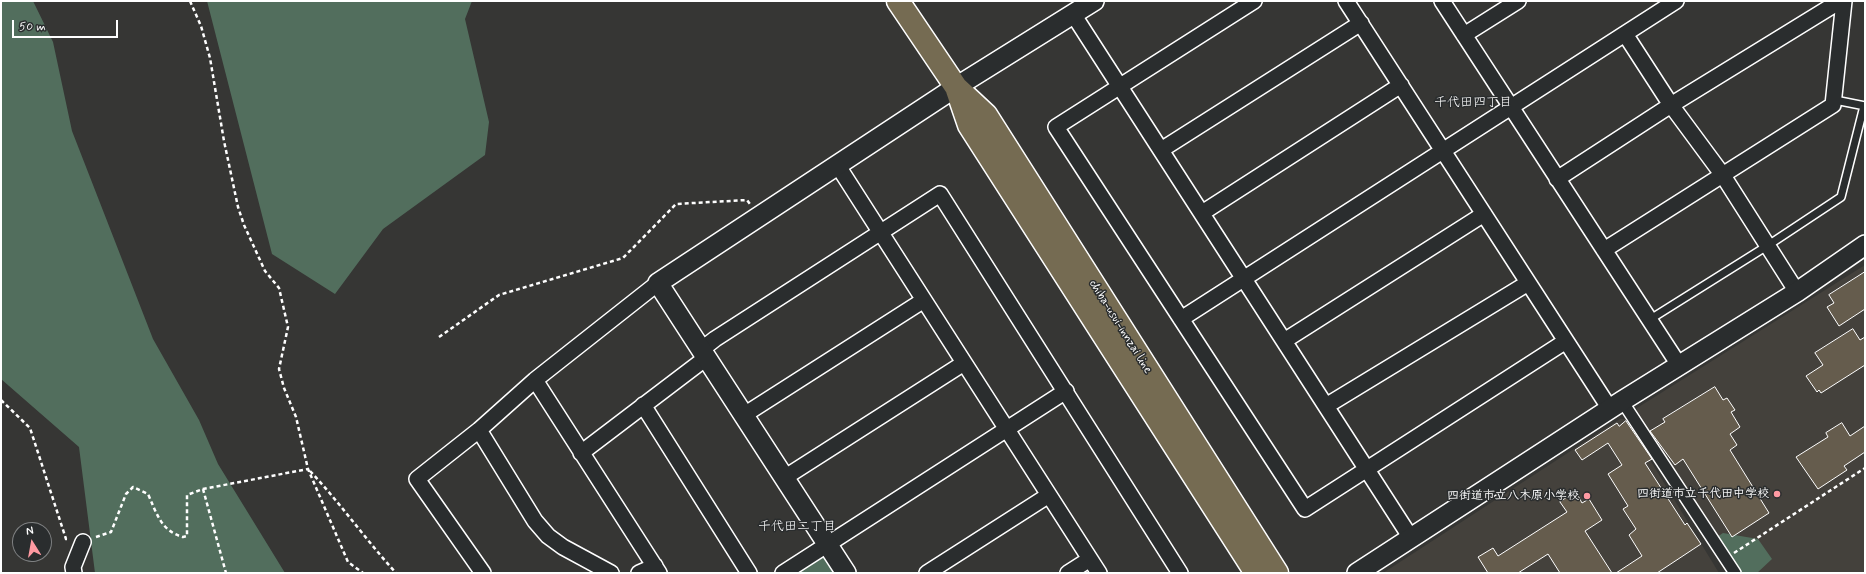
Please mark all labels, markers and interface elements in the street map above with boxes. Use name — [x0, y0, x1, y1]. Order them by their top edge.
scale bar — [14, 12, 120, 38]
text: 50 m — [19, 19, 46, 35]
district label: 千代田四丁目 — [1434, 95, 1512, 111]
street label: chiba-usui-innzai line — [1085, 278, 1155, 376]
place label: 四街道市立千代田中学校 — [1637, 487, 1769, 501]
place label: 四街道市立八木原小学校 — [1447, 489, 1579, 503]
marker: 四街道市立千代田中学校 — [1772, 489, 1782, 499]
marker: 四街道市立八木原小学校 — [1582, 491, 1592, 501]
district label: 千代田二丁目 — [758, 519, 836, 535]
north arrow — [12, 522, 52, 562]
text: N — [25, 524, 35, 539]

